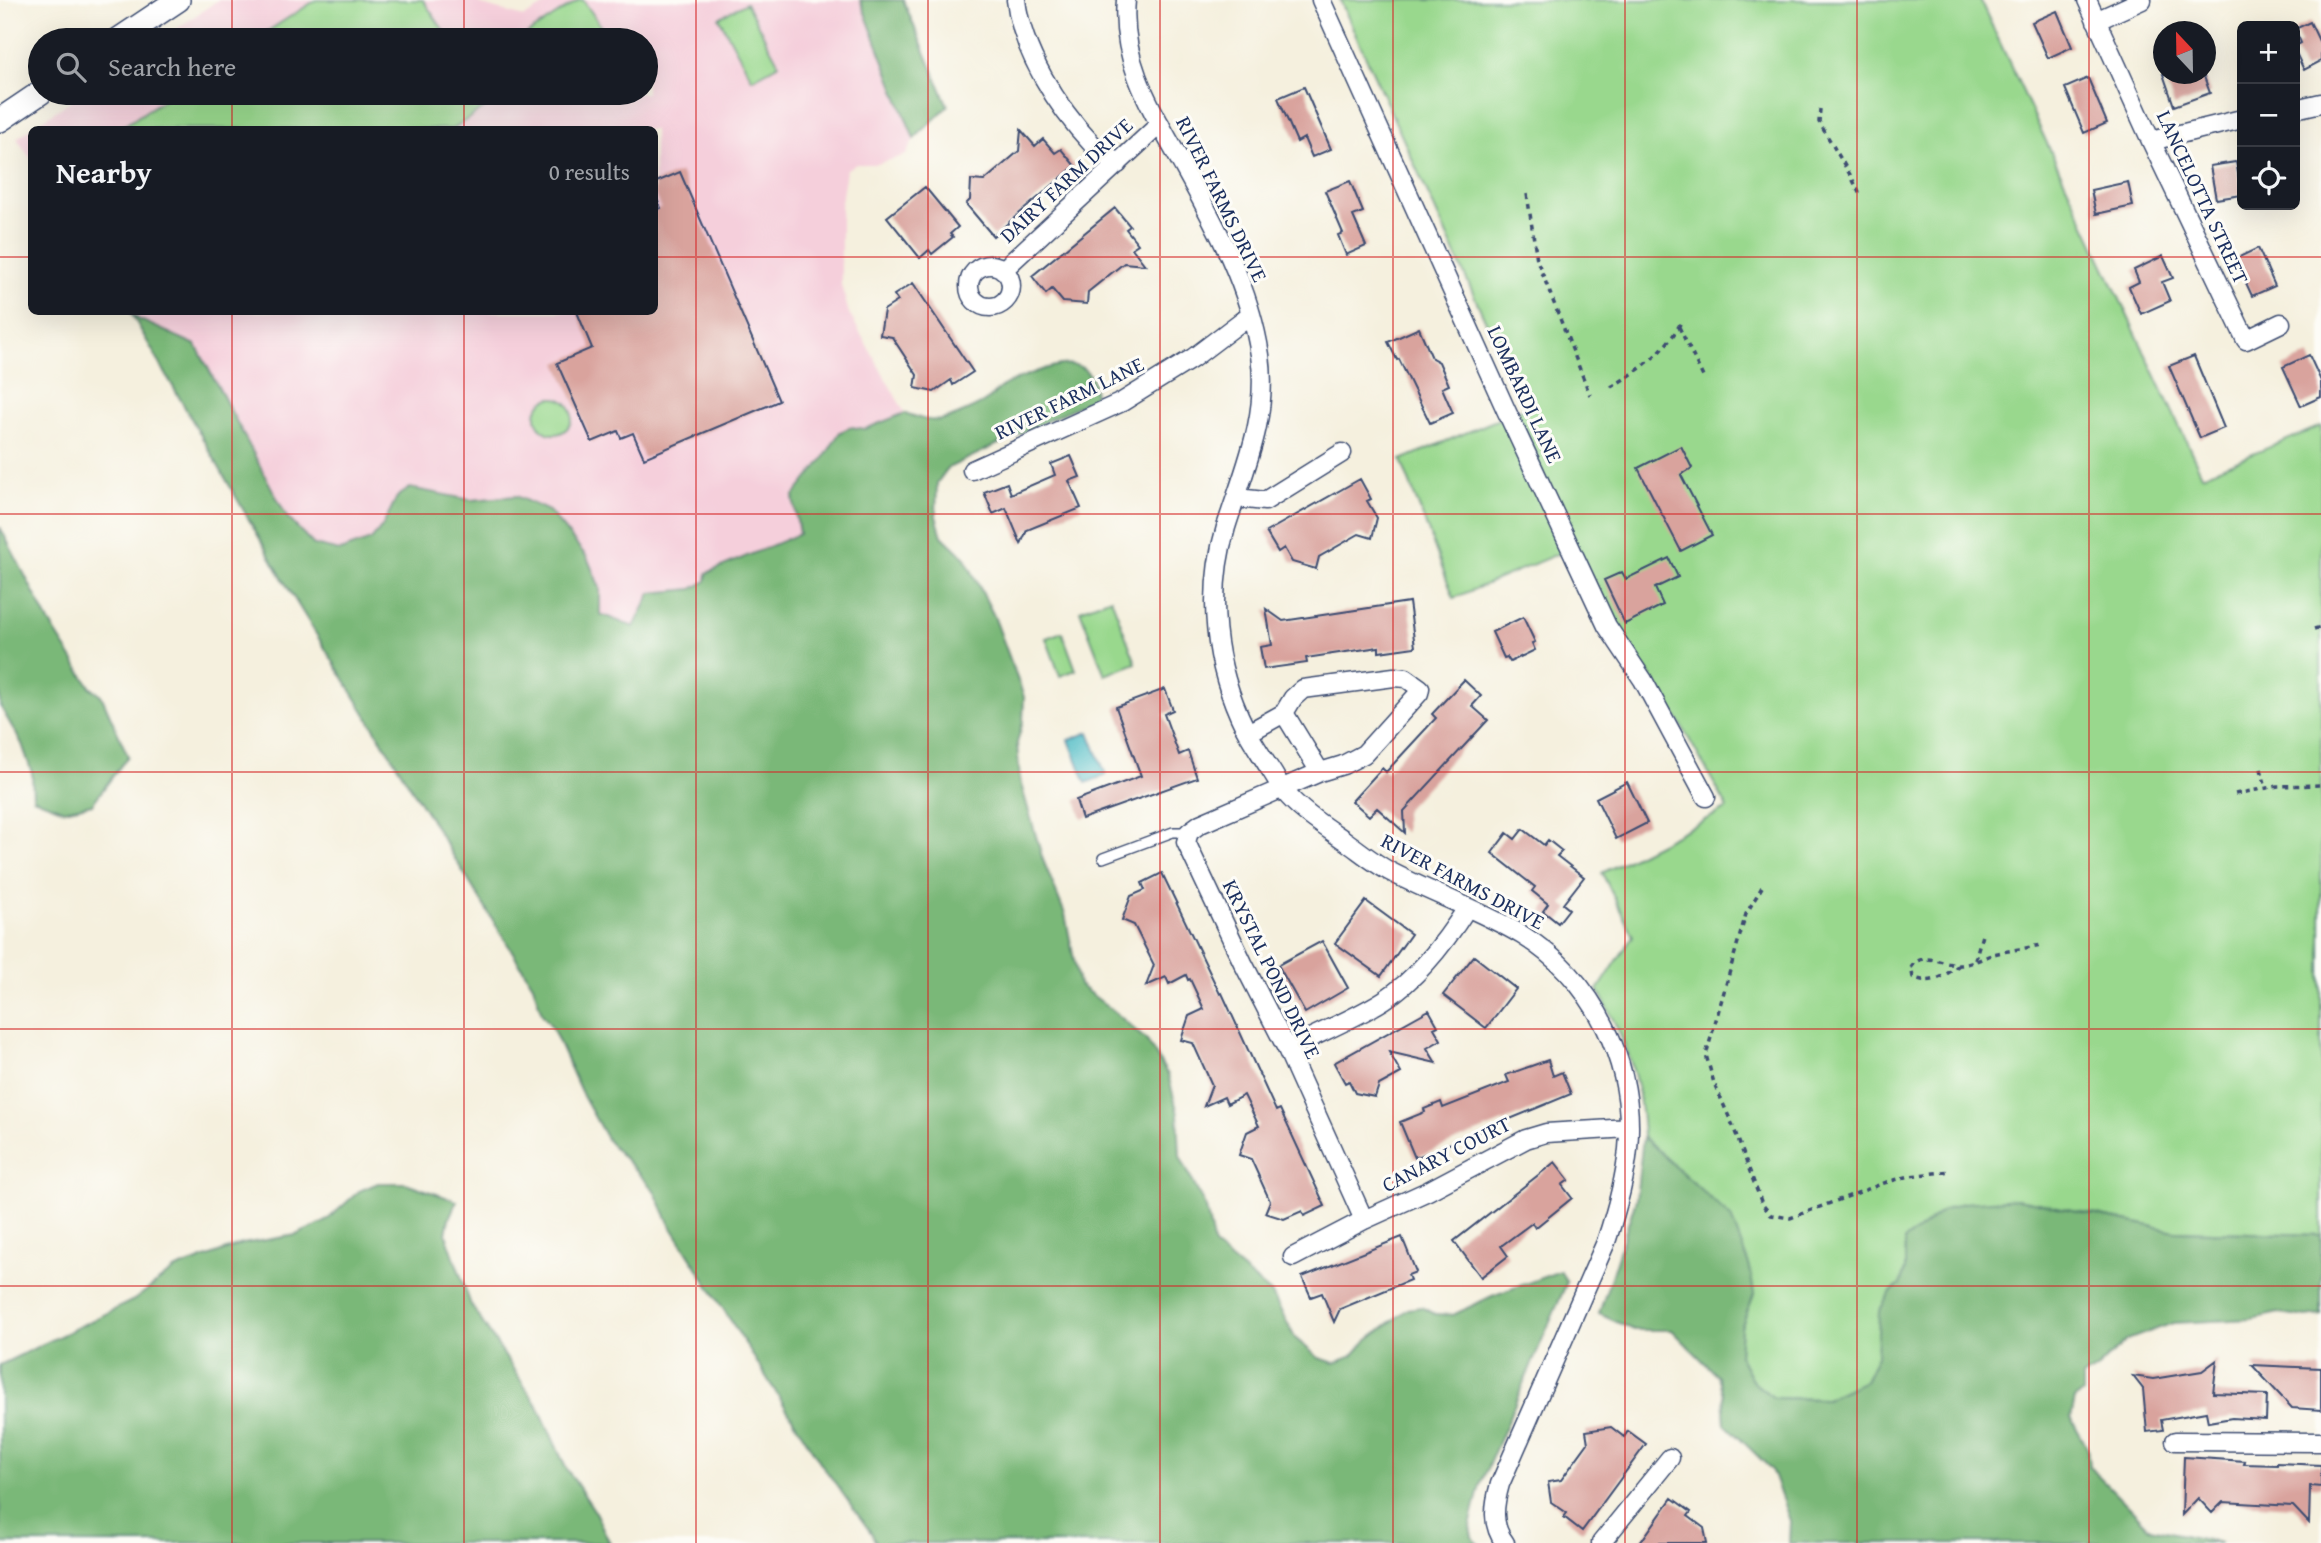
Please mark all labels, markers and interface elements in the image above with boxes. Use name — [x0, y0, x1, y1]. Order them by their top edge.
north arrow — [2153, 21, 2216, 84]
map controls — [2237, 21, 2300, 210]
button: + — [2237, 21, 2300, 84]
search box — [28, 28, 658, 105]
text: Search here — [108, 47, 236, 86]
icon: search — [52, 48, 90, 86]
button: − — [2237, 84, 2300, 147]
street label: LANCELOTTA STREET — [2149, 105, 2257, 289]
street label: DAIRY FARM DRIVE — [993, 110, 1140, 250]
street label: RIVER FARMS DRIVE — [1168, 111, 1276, 287]
button: locate — [2237, 147, 2300, 210]
text: Nearby — [56, 150, 152, 194]
text: 0 results — [549, 155, 630, 188]
street label: LOMBARDI LANE — [1480, 320, 1570, 468]
street label: RIVER FARM LANE — [989, 348, 1149, 448]
street label: RIVER FARMS DRIVE — [1376, 825, 1550, 937]
street label: KRYSTAL POND DRIVE — [1215, 874, 1329, 1064]
street label: CANARY COURT — [1376, 1108, 1516, 1200]

